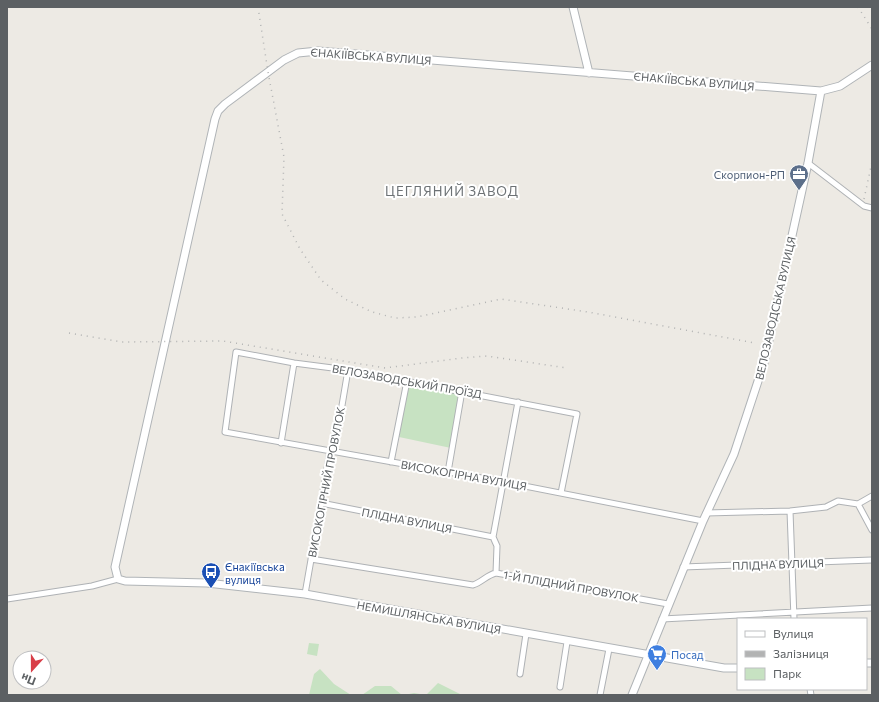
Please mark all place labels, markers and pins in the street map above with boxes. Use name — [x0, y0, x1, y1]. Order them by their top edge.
office icon: Скорпион-РП — [788, 163, 810, 191]
place label: Скорпион-РП — [714, 168, 785, 181]
place label: Єнакіївська вулиця — [225, 560, 285, 586]
bus stop icon: Єнакіївська вулиця — [200, 561, 222, 589]
supermarket icon: Посад — [646, 643, 668, 671]
place label: Посад — [671, 648, 704, 661]

